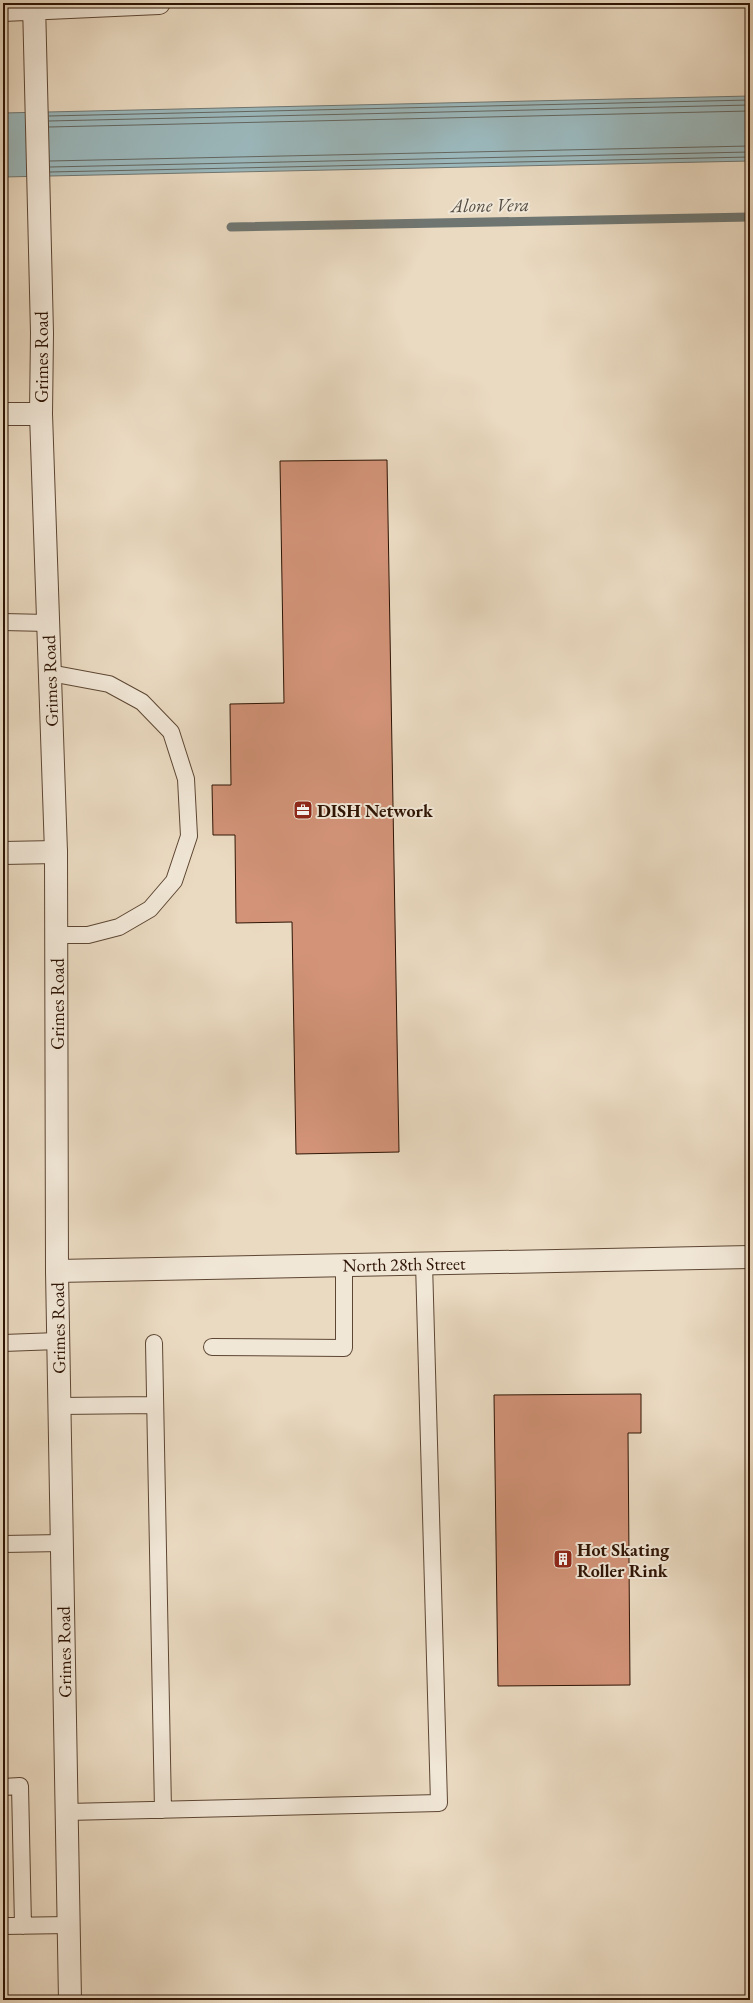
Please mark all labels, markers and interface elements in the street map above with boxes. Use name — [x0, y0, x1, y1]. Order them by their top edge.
water label: Alone Vera — [448, 192, 530, 218]
street label: Grimes Road — [30, 310, 53, 403]
street label: Grimes Road — [37, 634, 63, 727]
office icon: DISH Network — [292, 799, 314, 821]
place label: DISH Network — [317, 799, 434, 822]
street label: Grimes Road — [46, 957, 69, 1050]
street label: North 28th Street — [342, 1251, 466, 1277]
street label: Grimes Road — [46, 1281, 70, 1374]
place label: Hot Skating Roller Rink — [577, 1538, 670, 1582]
building icon: Hot Skating Roller Rink — [552, 1548, 574, 1570]
street label: Grimes Road — [52, 1605, 76, 1698]

